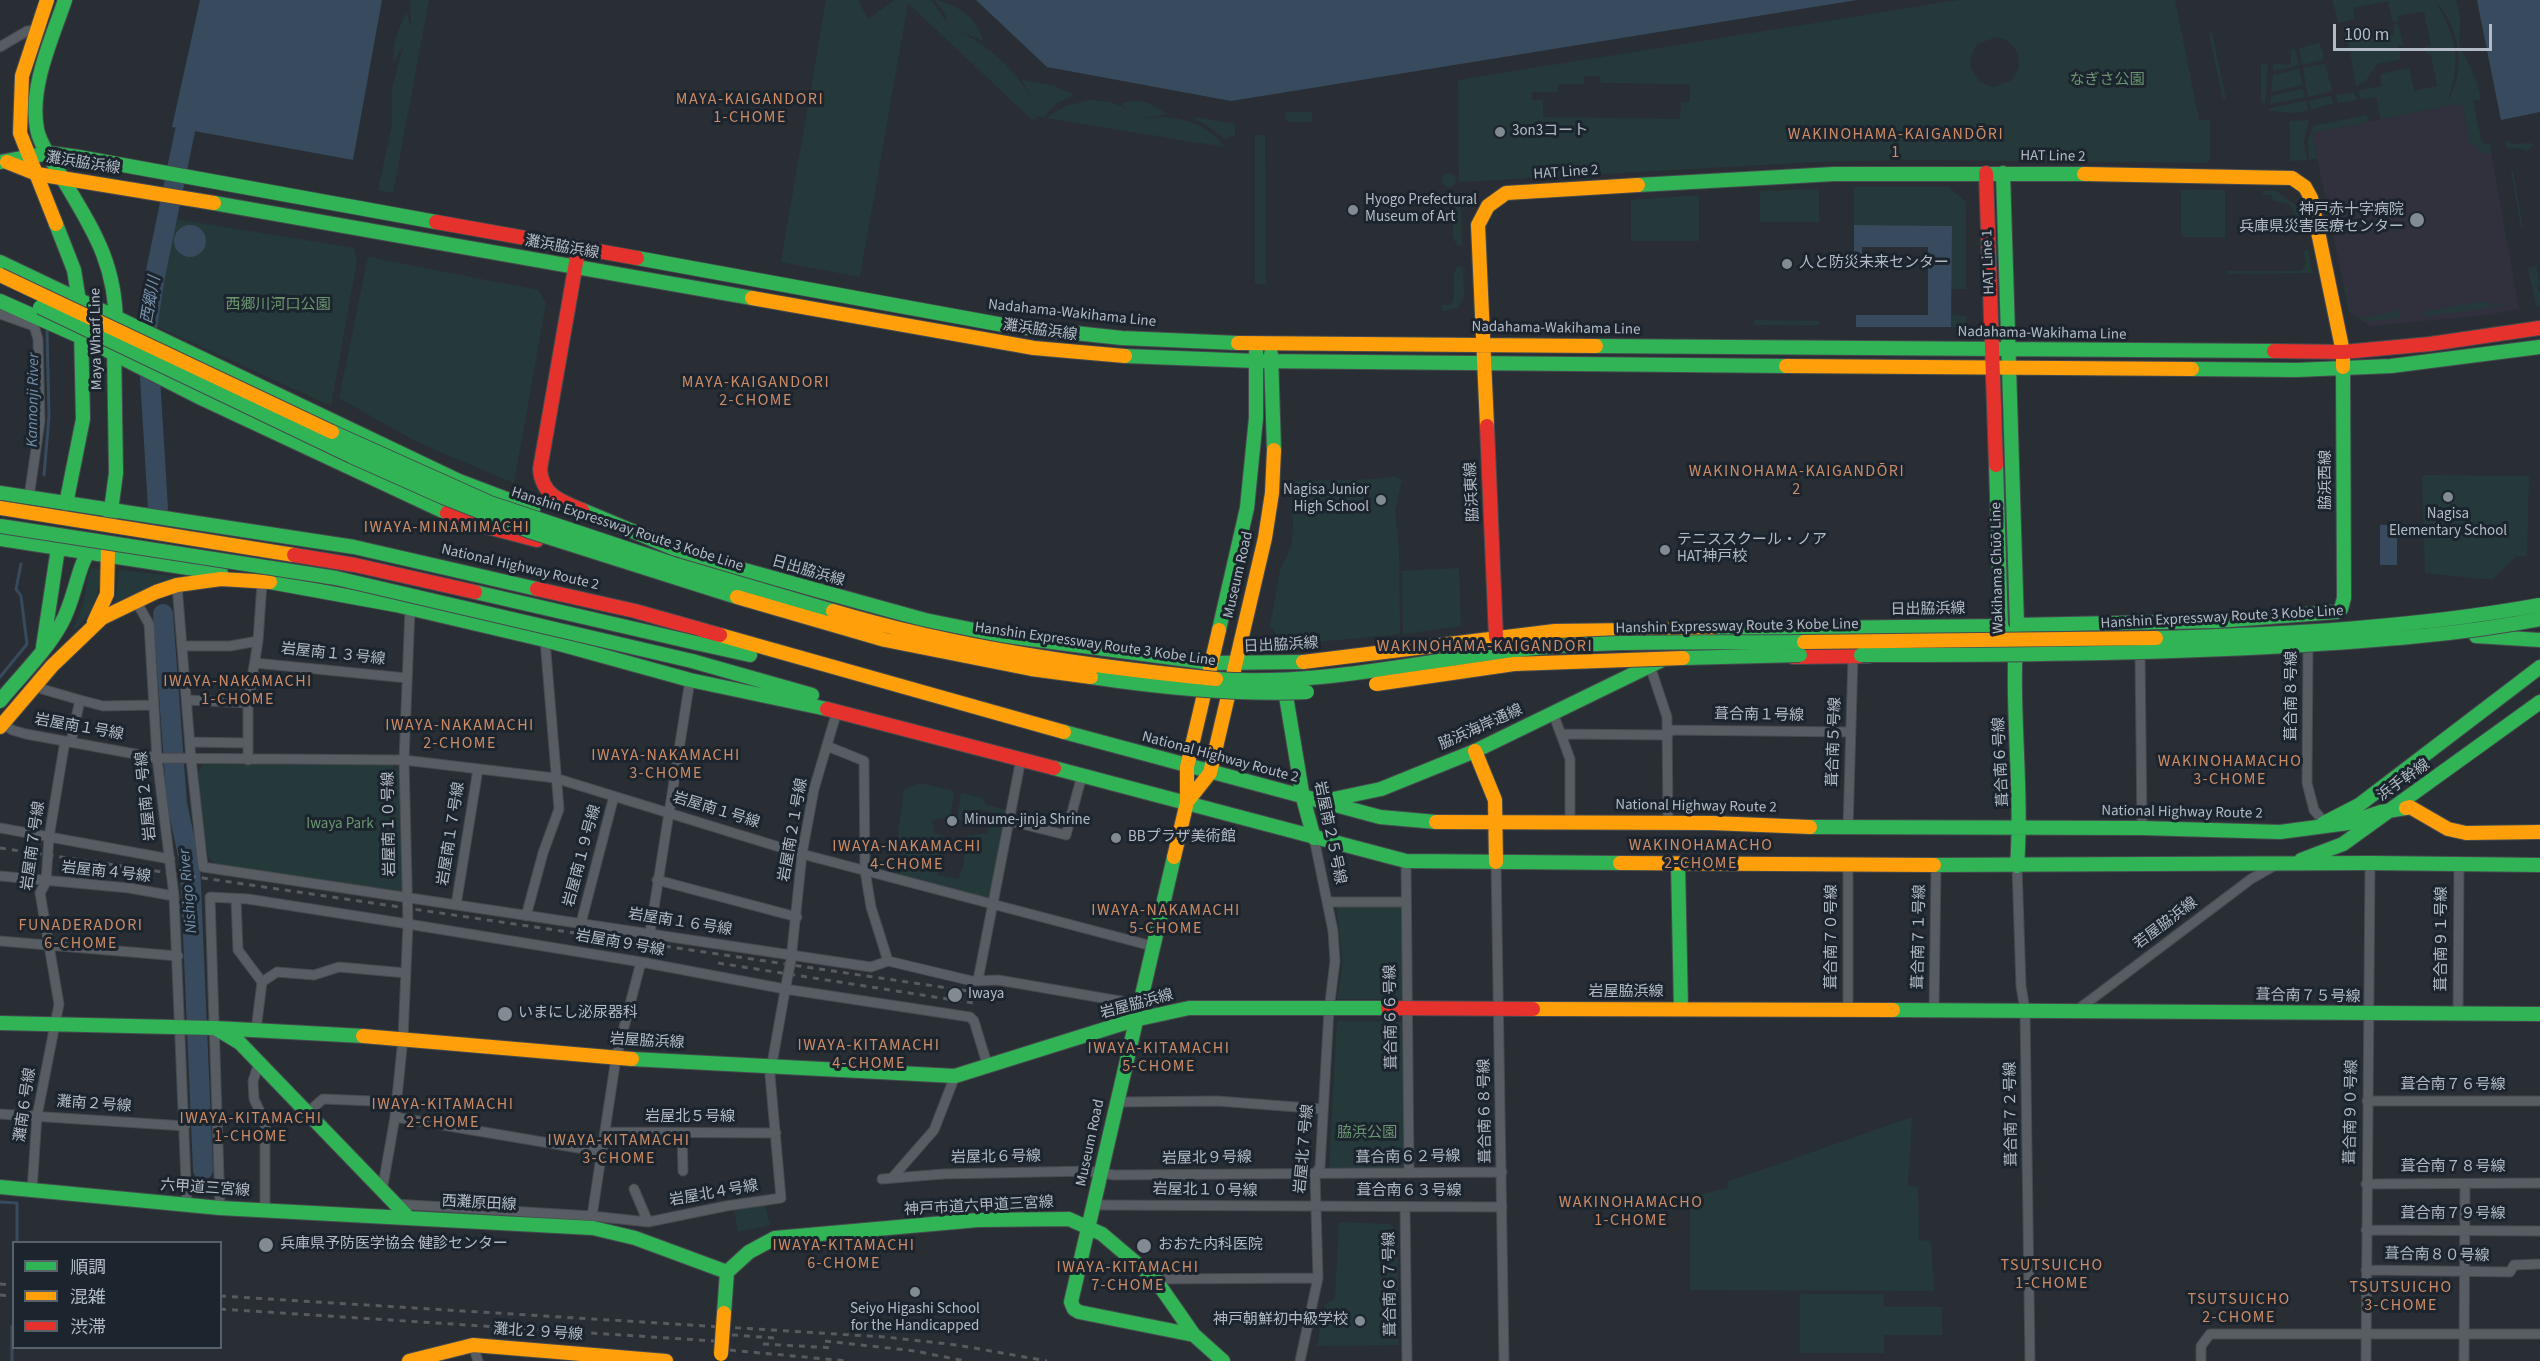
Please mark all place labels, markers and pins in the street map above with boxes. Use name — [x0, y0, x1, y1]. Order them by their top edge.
place label: 3on3コート — [1512, 123, 1588, 141]
marker: 3on3コート — [1493, 125, 1507, 139]
place label: Hyogo Prefectural Museum of Art — [1365, 192, 1477, 227]
place label: 神戸赤十字病院 兵庫県災害医療センター — [2239, 202, 2404, 237]
marker: Hyogo Prefectural Museum of Art — [1346, 203, 1360, 217]
marker: 神戸赤十字病院 兵庫県災害医療センター — [2408, 211, 2426, 229]
place label: 人と防災未来センター — [1799, 255, 1949, 273]
marker: 人と防災未来センター — [1780, 257, 1794, 271]
place label: Nagisa Junior High School — [1283, 482, 1369, 517]
marker: Nagisa Elementary School — [2441, 490, 2455, 504]
marker: Nagisa Junior High School — [1374, 493, 1388, 507]
place label: Nagisa Elementary School — [2389, 506, 2507, 541]
place label: テニススクール・ノア HAT神戸校 — [1677, 532, 1827, 567]
marker: テニススクール・ノア HAT神戸校 — [1658, 543, 1672, 557]
place label: Minume-jinja Shrine — [964, 812, 1090, 830]
marker: Minume-jinja Shrine — [945, 814, 959, 828]
place label: BBプラザ美術館 — [1128, 829, 1236, 847]
marker: BBプラザ美術館 — [1109, 831, 1123, 845]
marker: Iwaya — [946, 986, 964, 1004]
place label: Iwaya — [968, 986, 1004, 1004]
marker: いまにし泌尿器科 — [496, 1005, 514, 1023]
place label: いまにし泌尿器科 — [518, 1005, 638, 1023]
marker: 兵庫県予防医学協会 健診センター — [257, 1236, 275, 1254]
place label: 兵庫県予防医学協会 健診センター — [280, 1236, 508, 1254]
marker: おおた内科医院 — [1135, 1237, 1153, 1255]
place label: おおた内科医院 — [1158, 1237, 1263, 1255]
marker: Seiyo Higashi School for the Handicapped — [908, 1285, 922, 1299]
place label: Seiyo Higashi School for the Handicapped — [850, 1301, 980, 1336]
place label: 神戸朝鮮初中級学校 — [1213, 1312, 1348, 1330]
marker: 神戸朝鮮初中級学校 — [1353, 1314, 1367, 1328]

